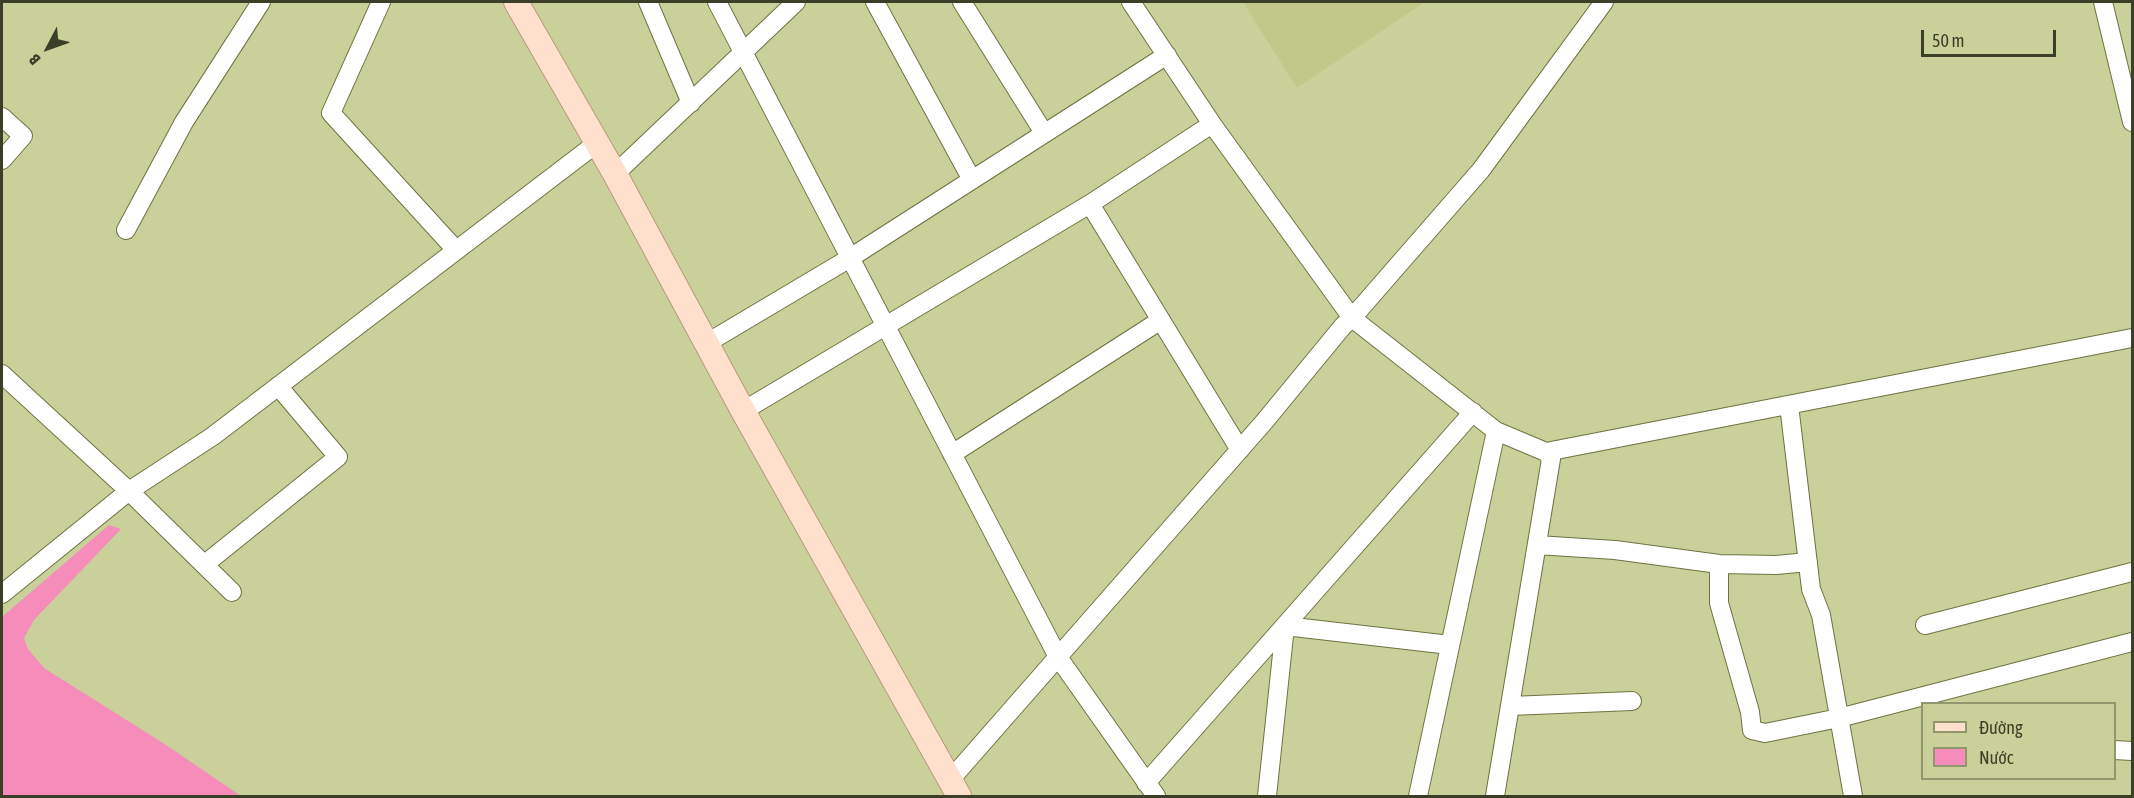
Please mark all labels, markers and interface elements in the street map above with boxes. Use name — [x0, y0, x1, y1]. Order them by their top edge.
north arrow — [18, 18, 78, 78]
scale bar — [1924, 18, 2059, 56]
text: 50 m — [1932, 30, 1964, 51]
text: B — [25, 51, 44, 69]
legend — [1921, 702, 2116, 780]
text: Đường — [1979, 717, 2023, 738]
text: Nước — [1979, 747, 2013, 768]

